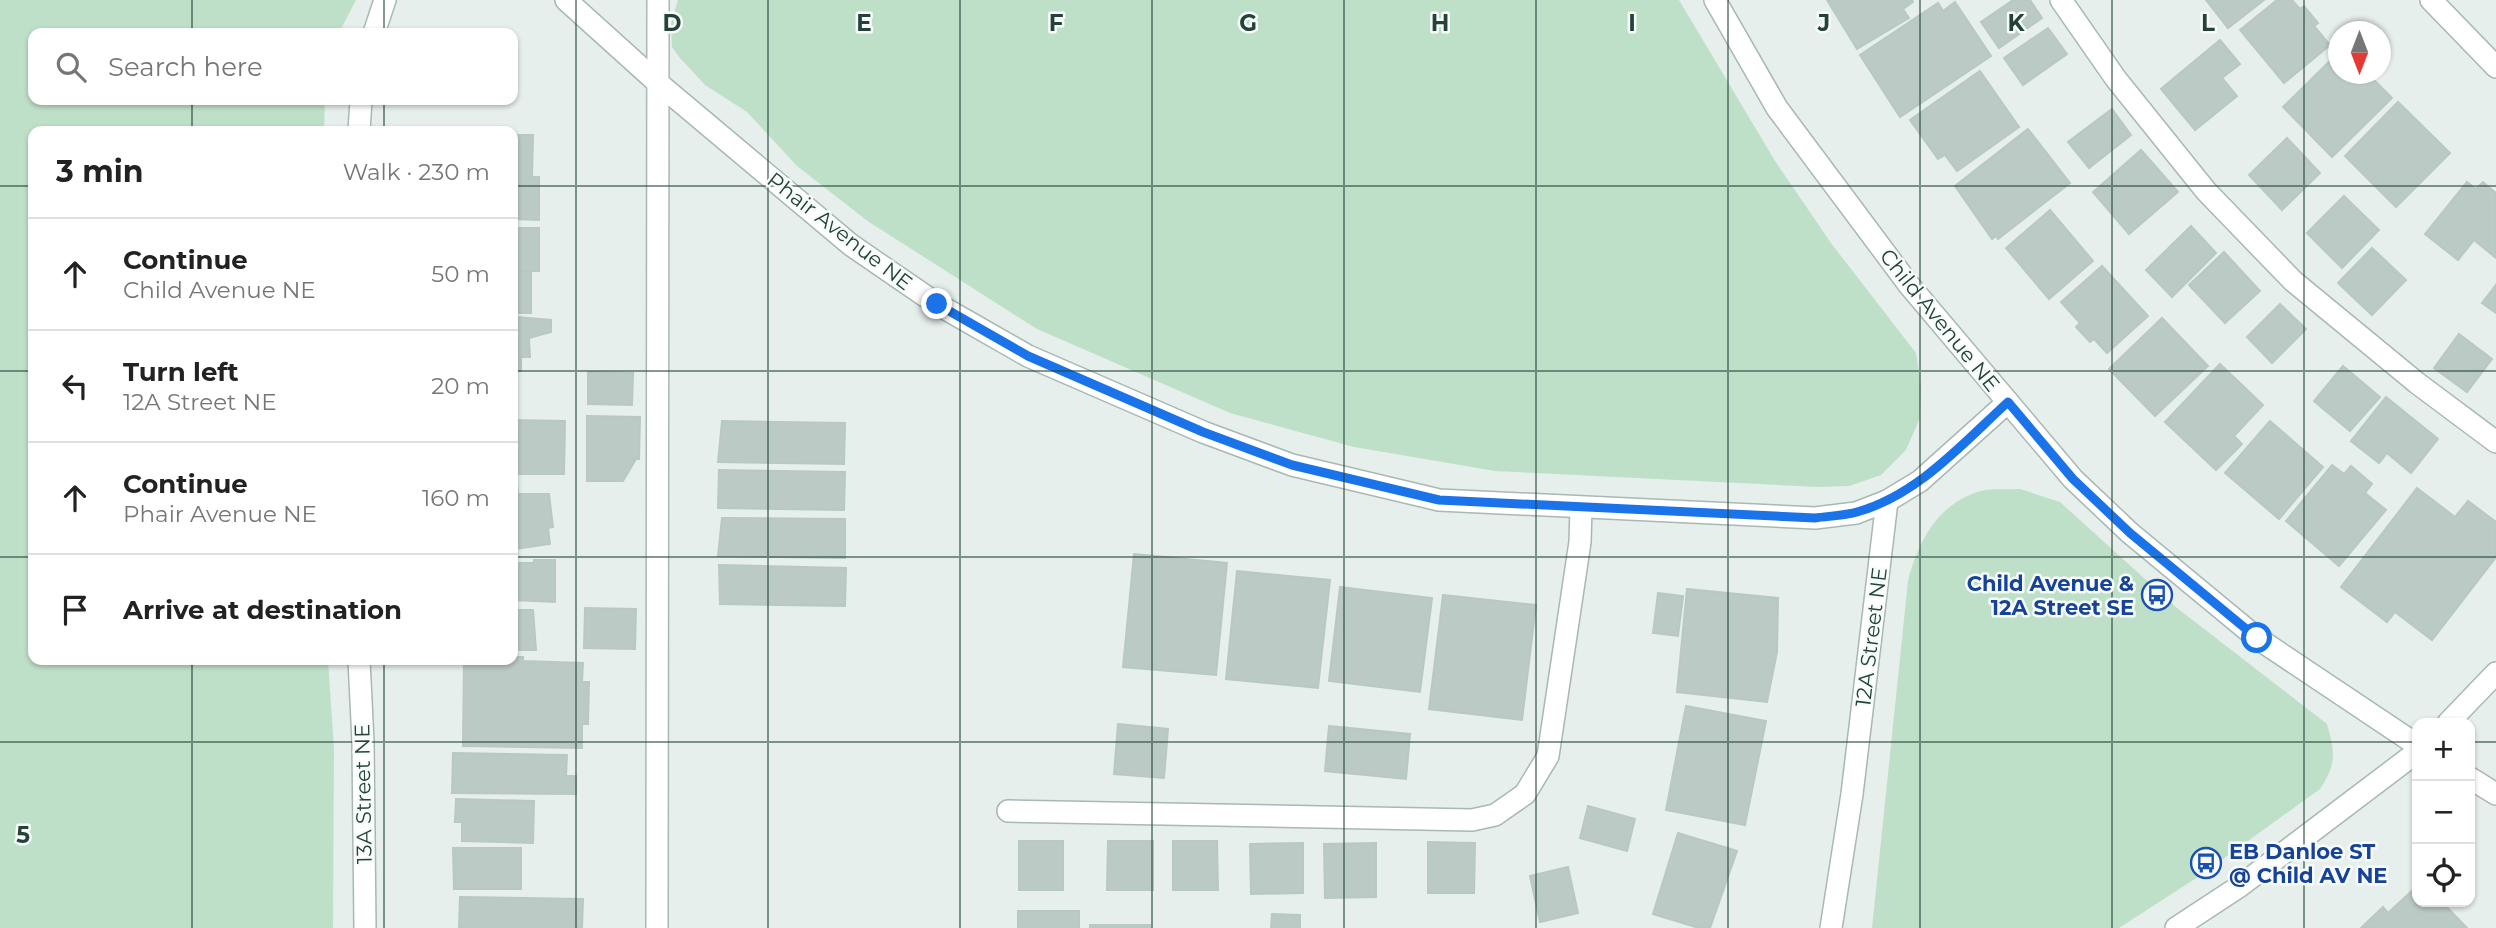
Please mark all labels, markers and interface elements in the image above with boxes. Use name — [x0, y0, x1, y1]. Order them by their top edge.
text: D — [663, 9, 682, 37]
text: E — [856, 9, 872, 37]
text: F — [1049, 9, 1064, 37]
text: G — [1239, 9, 1257, 37]
text: H — [1431, 9, 1449, 37]
text: I — [1628, 9, 1636, 37]
text: J — [1817, 9, 1830, 37]
text: K — [2007, 9, 2025, 37]
text: L — [2201, 9, 2215, 37]
north arrow — [2328, 21, 2391, 84]
search box — [28, 28, 518, 105]
icon: search — [52, 48, 90, 86]
text: Search here — [108, 51, 263, 83]
text: 3 min — [56, 153, 143, 190]
text: Walk · 230 m — [343, 158, 490, 186]
street label: Phair Avenue NE — [763, 167, 917, 295]
text: Continue — [123, 244, 248, 276]
street label: Child Avenue NE — [1875, 244, 2005, 396]
icon: ahead — [56, 255, 94, 293]
text: 50 m — [431, 260, 490, 288]
text: Child Avenue NE — [123, 276, 316, 304]
route end — [921, 288, 952, 319]
text: Turn left — [123, 356, 239, 388]
icon: left — [56, 367, 94, 405]
text: 20 m — [431, 372, 490, 400]
text: 12A Street NE — [123, 388, 277, 416]
text: Continue — [123, 468, 248, 500]
icon: ahead — [56, 479, 94, 517]
text: 160 m — [422, 484, 490, 512]
text: Phair Avenue NE — [123, 500, 317, 528]
street label: 12A Street NE — [1850, 566, 1892, 708]
place label: Child Avenue & 12A Street SE — [1967, 571, 2134, 620]
bus stop icon: Child Avenue & 12A Street SE — [2140, 578, 2174, 612]
icon: arrive — [56, 591, 94, 629]
text: Arrive at destination — [123, 594, 402, 626]
route start — [2241, 622, 2272, 653]
map controls — [2412, 718, 2475, 907]
button: + — [2412, 718, 2475, 781]
street label: 13A Street NE — [349, 724, 377, 864]
button: − — [2412, 781, 2475, 844]
text: 5 — [16, 821, 30, 849]
place label: EB Danloe ST @ Child AV NE — [2229, 839, 2387, 888]
button: locate — [2412, 844, 2475, 907]
bus stop icon: EB Danloe ST @ Child AV NE — [2189, 846, 2223, 880]

